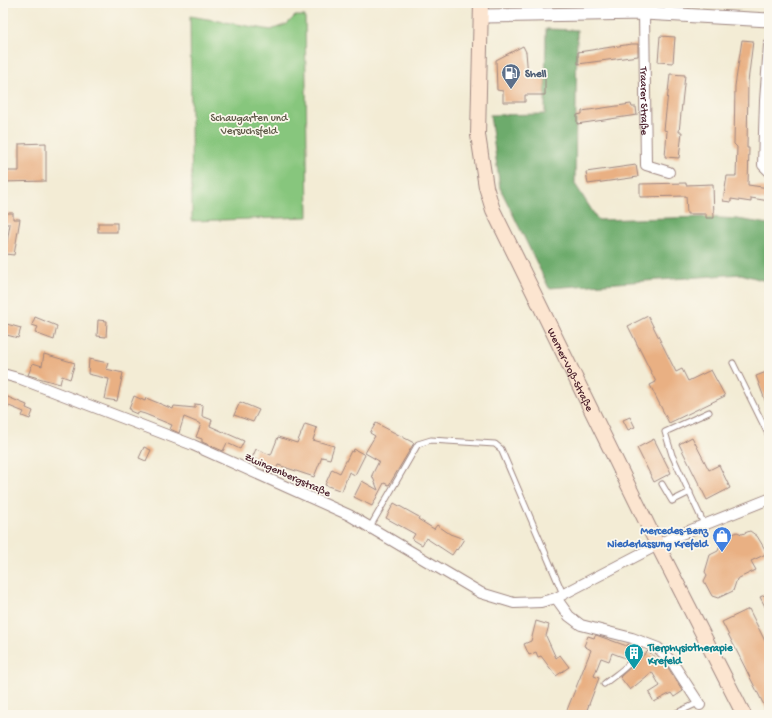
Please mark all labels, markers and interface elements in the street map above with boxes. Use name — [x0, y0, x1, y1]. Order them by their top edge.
fuel station icon: Shell — [500, 62, 522, 90]
street label: Traarer Straße — [637, 66, 650, 136]
place label: Shell — [525, 69, 547, 81]
park label: Schaugarten und Versuchsfeld — [210, 113, 289, 138]
street label: Werner-Voß-Straße — [544, 326, 595, 414]
street label: Zwingenbergstraße — [242, 451, 332, 500]
shop icon: Mercedes-Benz Niederlassung Krefeld — [711, 525, 733, 553]
place label: Mercedes-Benz Niederlassung Krefeld — [607, 526, 710, 552]
building icon: Tierphysiotherapie Krefeld — [623, 642, 645, 670]
place label: Tierphysiotherapie Krefeld — [647, 642, 734, 668]

